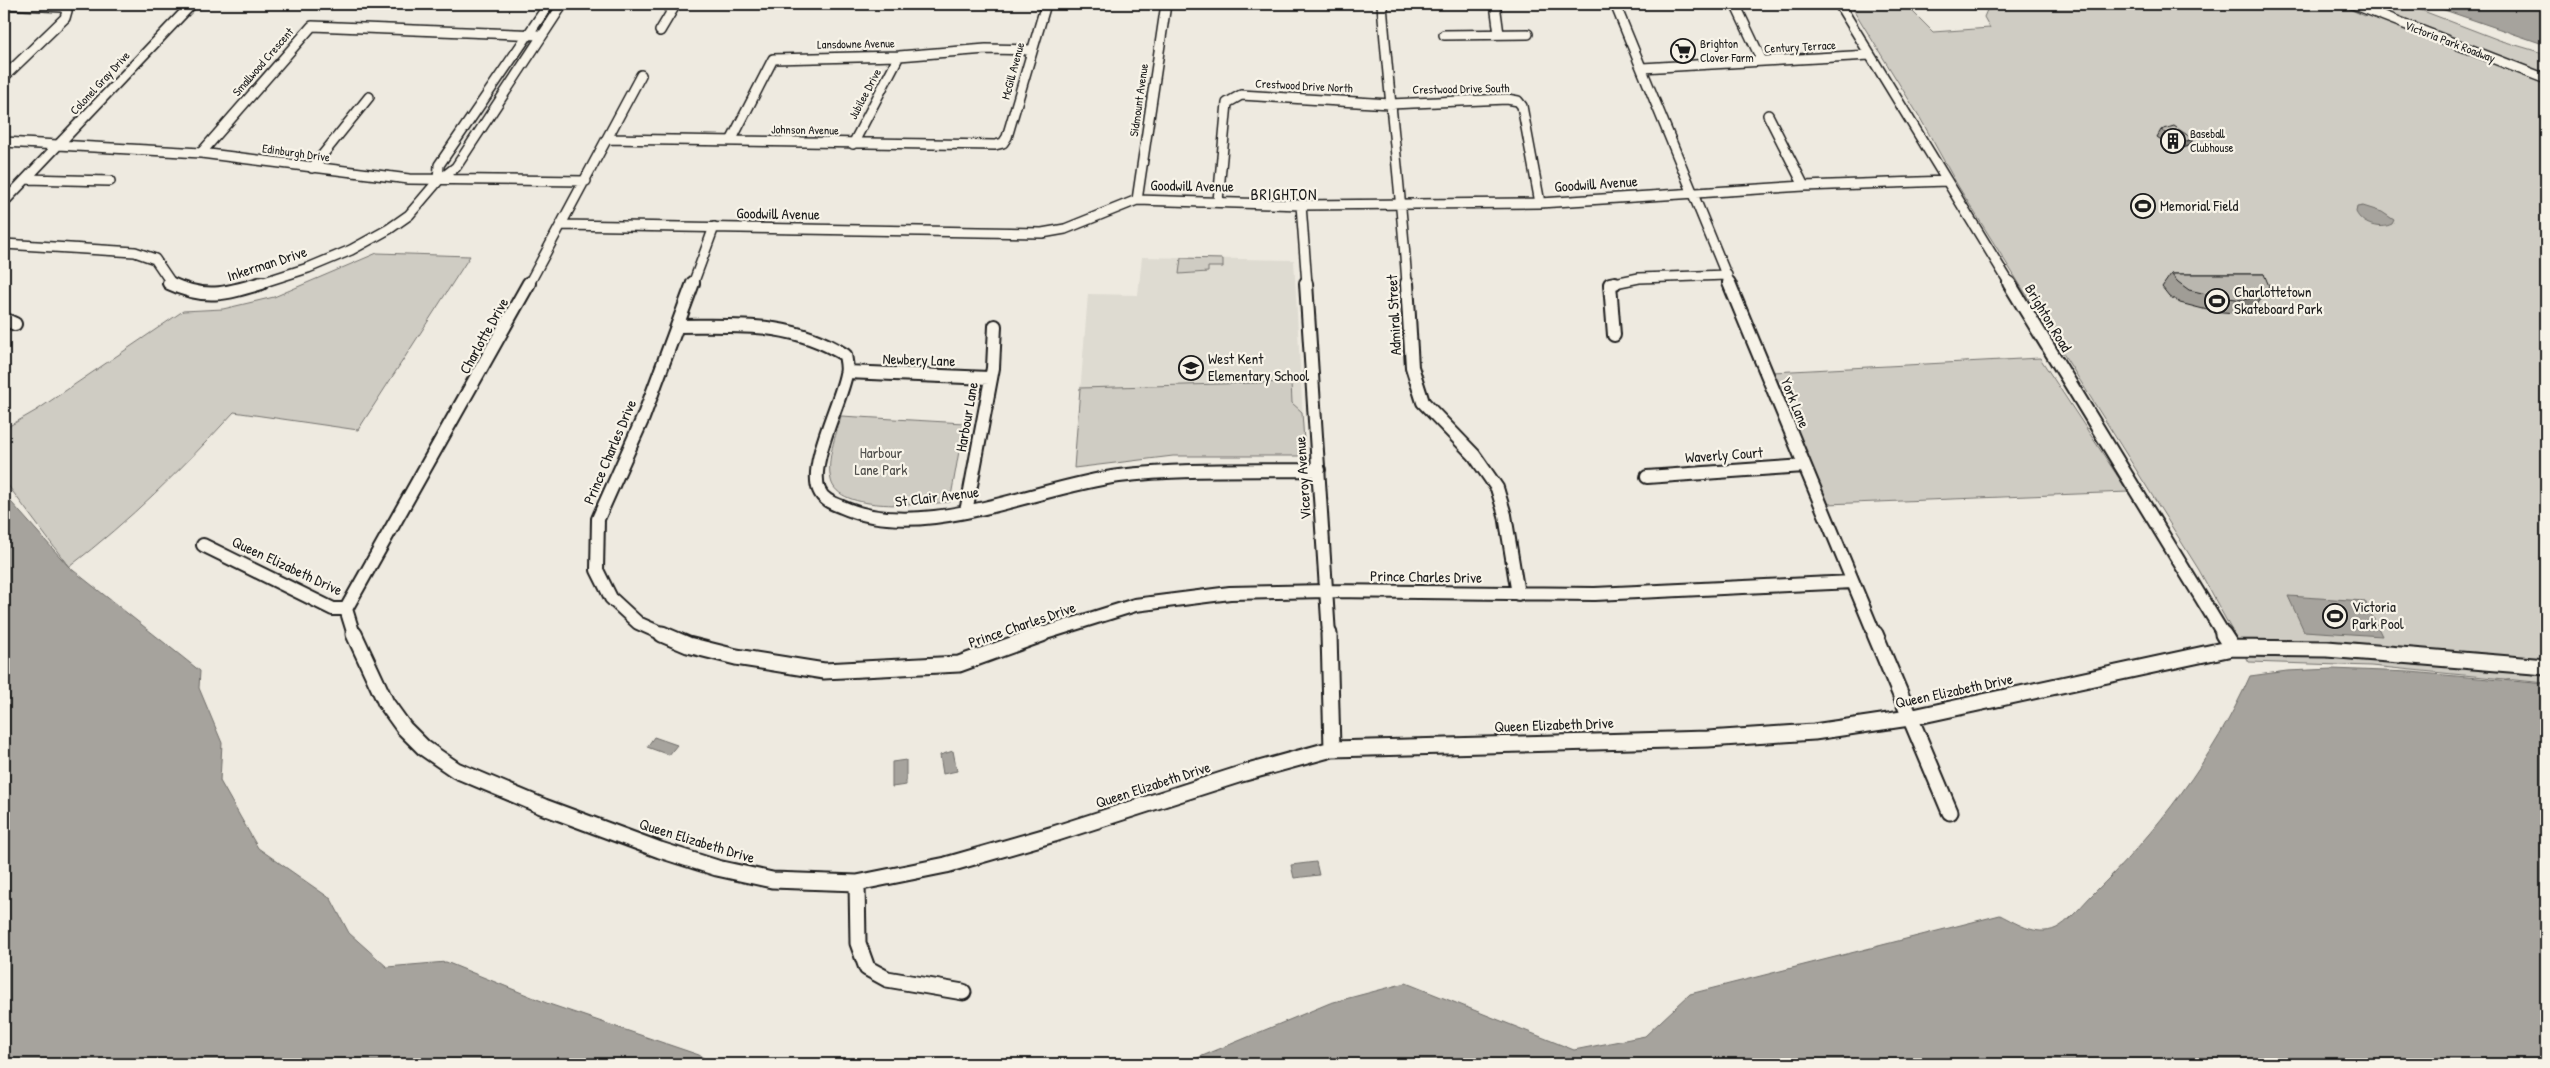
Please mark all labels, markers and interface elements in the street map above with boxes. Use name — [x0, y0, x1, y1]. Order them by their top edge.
street label: Victoria Park Roadway — [2402, 16, 2498, 67]
street label: Smallwood Crescent — [228, 23, 298, 100]
street label: Lansdowne Avenue — [817, 34, 895, 53]
place label: Brighton Clover Farm — [1700, 35, 1754, 66]
street label: Century Terrace — [1764, 36, 1837, 57]
supermarket icon: Brighton Clover Farm — [1670, 38, 1696, 64]
street label: McGill Avenue — [997, 40, 1028, 101]
street label: Colonel Gray Drive — [66, 47, 134, 118]
street label: Sidmount Avenue — [1125, 62, 1152, 137]
street label: Jubilee Drive — [844, 65, 885, 122]
street label: Crestwood Drive North — [1255, 74, 1353, 97]
street label: Crestwood Drive South — [1412, 79, 1510, 98]
street label: Johnson Avenue — [771, 120, 839, 139]
place label: Baseball Clubhouse — [2190, 125, 2234, 156]
building icon: Baseball Clubhouse — [2160, 128, 2186, 154]
street label: Edinburgh Drive — [261, 139, 331, 166]
street label: Goodwill Avenue — [1554, 170, 1638, 197]
street label: Goodwill Avenue — [1150, 174, 1234, 197]
district label: BRIGHTON — [1250, 183, 1318, 205]
sports icon: Memorial Field — [2130, 193, 2156, 219]
place label: Memorial Field — [2160, 195, 2239, 216]
street label: Goodwill Avenue — [736, 202, 820, 225]
street label: Inkerman Drive — [224, 241, 309, 286]
street label: Admiral Street — [1381, 273, 1406, 356]
street label: Brighton Road — [2020, 280, 2077, 356]
place label: Charlottetown Skateboard Park — [2234, 281, 2322, 319]
sports icon: Charlottetown Skateboard Park — [2204, 288, 2230, 314]
street label: Charlotte Drive — [454, 294, 513, 378]
street label: Newbery Lane — [882, 348, 956, 371]
place label: West Kent Elementary School — [1208, 348, 1309, 386]
school or university icon: West Kent Elementary School — [1178, 355, 1204, 381]
street label: York Lane — [1776, 375, 1815, 431]
street label: Harbour Lane — [950, 380, 983, 453]
street label: Prince Charles Drive — [578, 396, 641, 507]
street label: Viceroy Avenue — [1289, 436, 1316, 520]
street label: Waverly Court — [1684, 441, 1764, 468]
park label: Harbour Lane Park — [855, 442, 907, 480]
street label: St Clair Avenue — [894, 481, 980, 512]
street label: Queen Elizabeth Drive — [229, 531, 346, 600]
street label: Prince Charles Drive — [1370, 565, 1482, 588]
street label: Prince Charles Drive — [965, 596, 1078, 653]
place label: Victoria Park Pool — [2352, 596, 2404, 634]
sports icon: Victoria Park Pool — [2322, 603, 2348, 629]
street label: Queen Elizabeth Drive — [1893, 668, 2015, 713]
street label: Queen Elizabeth Drive — [1494, 712, 1614, 737]
street label: Queen Elizabeth Drive — [1093, 756, 1213, 813]
street label: Queen Elizabeth Drive — [637, 813, 757, 868]

